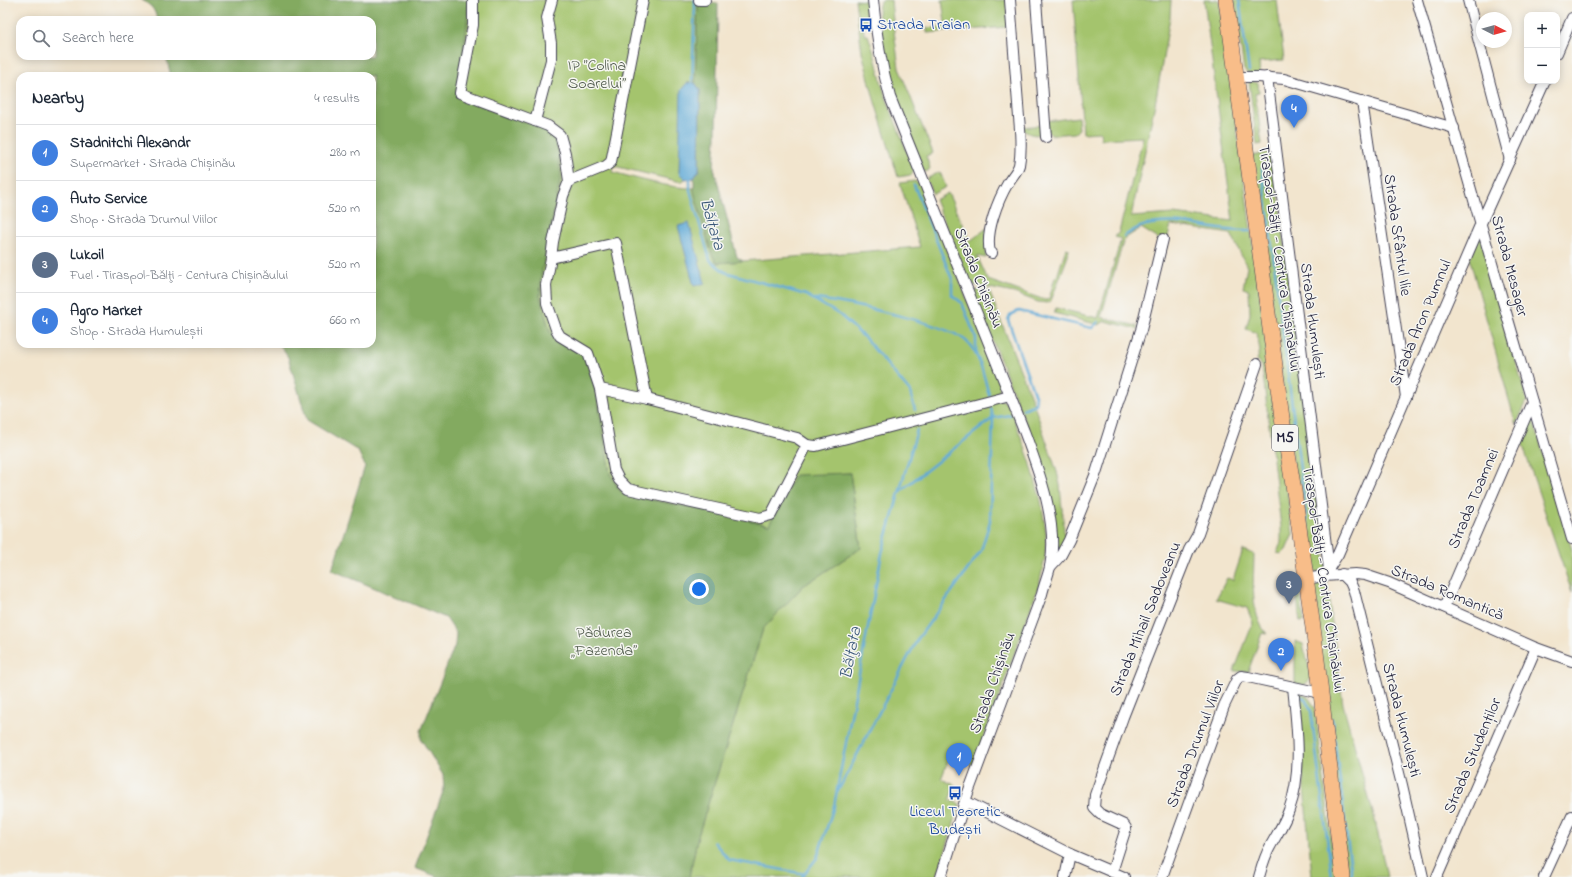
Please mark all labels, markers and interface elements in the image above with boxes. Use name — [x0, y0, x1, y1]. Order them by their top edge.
north arrow — [1476, 12, 1512, 48]
map controls — [1524, 12, 1560, 84]
button: + — [1524, 12, 1560, 48]
place label: Strada Traian — [877, 13, 970, 37]
search box — [16, 16, 376, 60]
bus stop icon: Strada Traian — [858, 17, 874, 33]
icon: search — [30, 27, 52, 49]
text: Search here — [62, 27, 134, 49]
button: − — [1524, 48, 1560, 84]
park label: IP ”Colina Soarelui” — [568, 54, 626, 96]
text: Nearby — [32, 86, 84, 111]
text: 4 results — [314, 89, 360, 108]
pin: 4 — [1281, 95, 1307, 128]
text: Stadnitchi Alexandr — [70, 132, 190, 154]
text: 1 — [43, 143, 47, 162]
text: 280 m — [330, 143, 360, 162]
street label: Tiraspol-Bălţi - Centura Chișinăului — [1251, 143, 1307, 373]
text: Supermarket · Strada Chișinău — [70, 154, 235, 173]
street label: Strada Sfântul Ilie — [1377, 173, 1418, 298]
text: Auto Service — [70, 188, 147, 210]
water label: Bălţata — [693, 195, 732, 254]
text: 2 — [42, 199, 48, 218]
text: 520 m — [327, 199, 360, 218]
text: Shop · Strada Drumul Viilor — [70, 210, 217, 229]
street label: Strada Mesager — [1484, 213, 1534, 319]
street label: Strada Chișinău — [947, 224, 1009, 332]
text: Lukoil — [70, 244, 104, 266]
text: 3 — [42, 255, 48, 274]
text: 520 m — [327, 255, 360, 274]
street label: Strada Aron Pumnul — [1383, 256, 1459, 390]
street label: Strada Humulești — [1293, 261, 1331, 381]
text: Fuel · Tiraspol-Bălţi - Centura Chișinăului — [70, 266, 288, 285]
text: Agro Market — [70, 300, 142, 322]
text: 4 — [42, 311, 48, 330]
text: 660 m — [330, 311, 360, 330]
text: Shop · Strada Humulești — [70, 322, 203, 341]
road number: M5 — [1272, 425, 1298, 451]
street label: Strada Toamnei — [1442, 445, 1506, 553]
street label: Tiraspol-Bălţi - Centura Chișinăului — [1295, 464, 1351, 694]
street label: Strada Mihail Sadoveanu — [1104, 538, 1188, 700]
street label: Strada Romantică — [1387, 558, 1507, 628]
pin: 3 — [1276, 571, 1302, 604]
your location — [689, 579, 709, 599]
park label: Pădurea „Fazenda” — [571, 621, 637, 663]
water label: Bălţata — [834, 624, 868, 681]
street label: Strada Chișinău — [964, 629, 1022, 737]
pin: 2 — [1268, 638, 1294, 671]
street label: Strada Humulești — [1375, 660, 1427, 780]
street label: Strada Drumul Viilor — [1161, 677, 1231, 811]
street label: Strada Studenților — [1438, 694, 1508, 818]
pin: 1 — [946, 743, 972, 776]
bus stop icon: Liceul Teoretic Budești — [947, 785, 963, 801]
place label: Liceul Teoretic Budești — [909, 800, 1001, 842]

